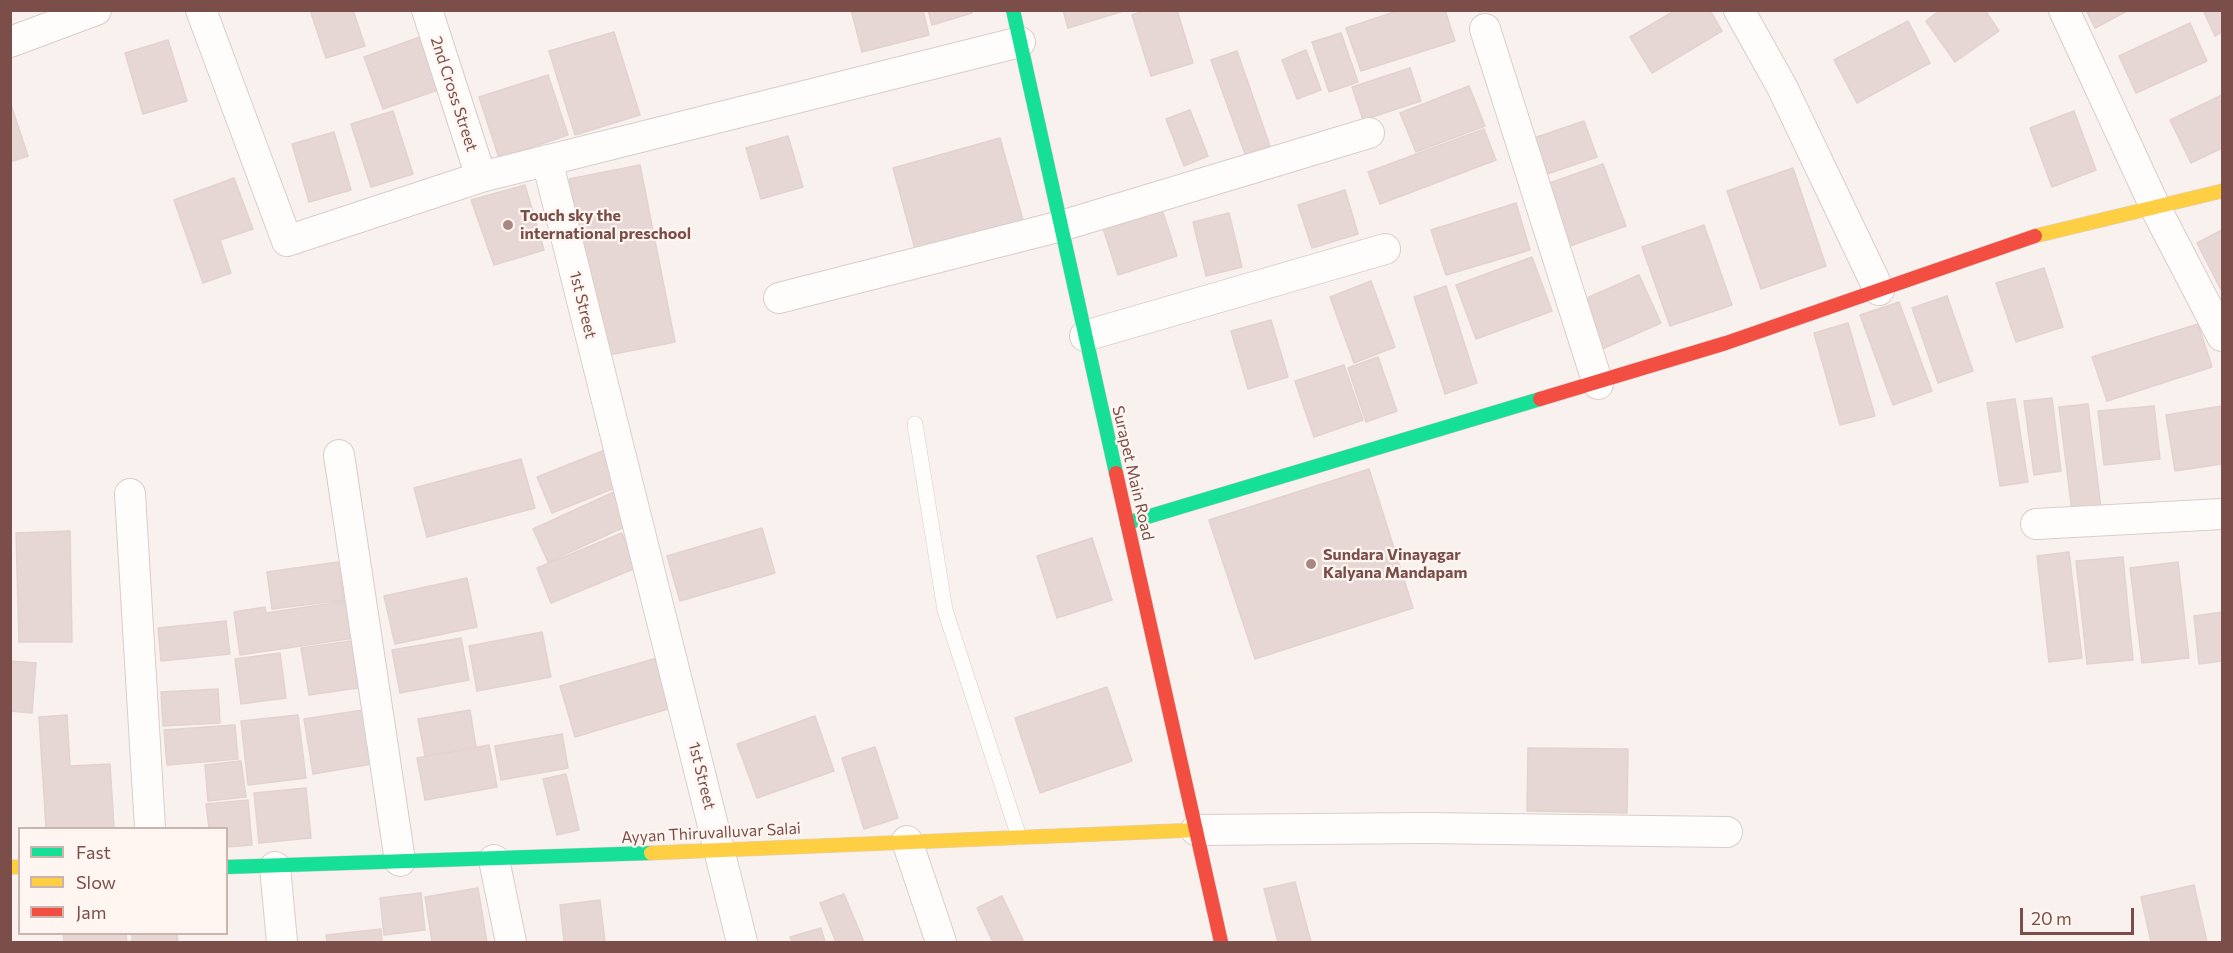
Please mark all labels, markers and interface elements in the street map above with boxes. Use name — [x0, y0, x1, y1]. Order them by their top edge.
street label: 2nd Cross Street — [426, 34, 482, 154]
place label: Touch sky the international preschool — [520, 206, 691, 244]
marker: Touch sky the international preschool — [501, 218, 515, 232]
street label: 1st Street — [565, 269, 601, 341]
street label: Surapet Main Road — [1108, 404, 1158, 542]
place label: Sundara Vinayagar Kalyana Mandapam — [1323, 545, 1467, 583]
marker: Sundara Vinayagar Kalyana Mandapam — [1304, 557, 1318, 571]
street label: 1st Street — [684, 740, 720, 812]
street label: Ayyan Thiruvalluvar Salai — [621, 819, 801, 847]
legend — [18, 827, 228, 935]
text: Fast — [76, 841, 111, 863]
text: Slow — [76, 871, 116, 893]
scale bar — [2023, 896, 2137, 934]
text: Jam — [76, 901, 106, 923]
text: 20 m — [2031, 907, 2072, 929]

